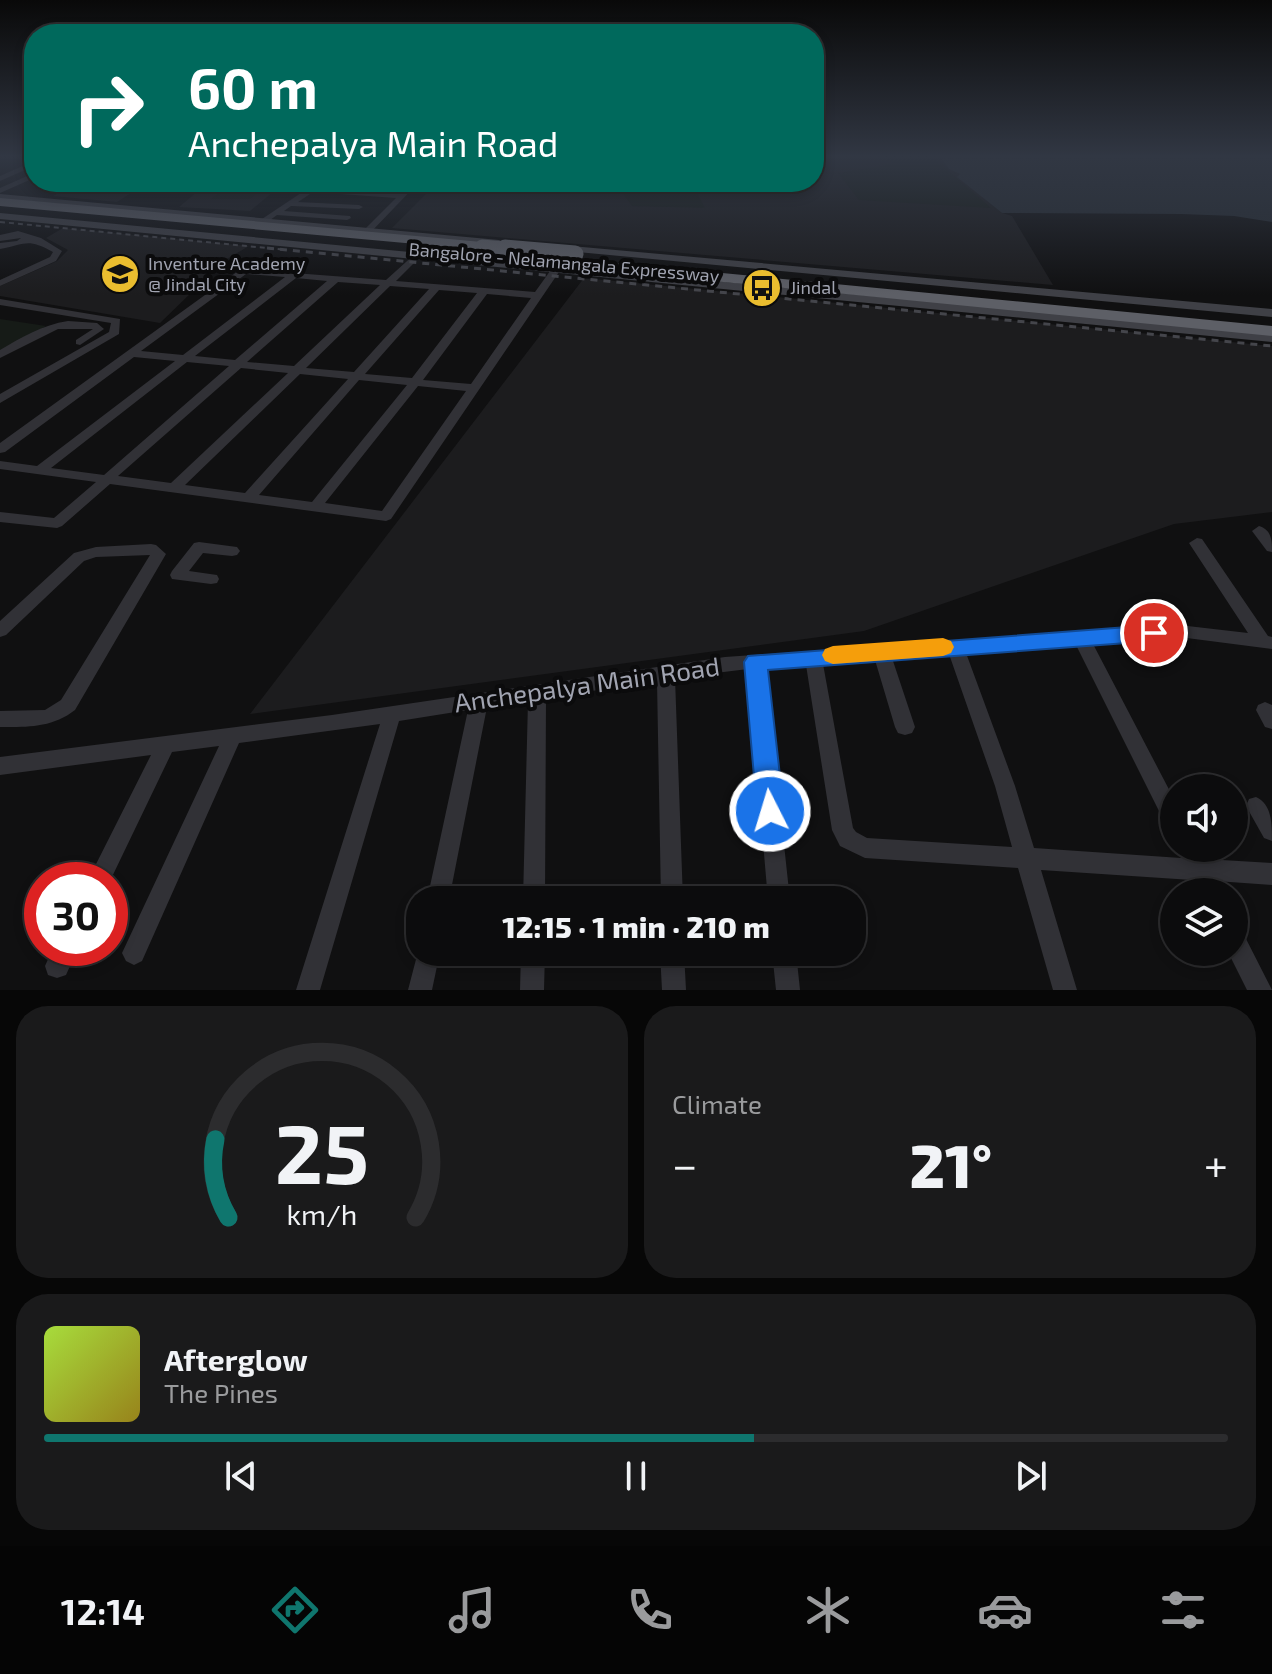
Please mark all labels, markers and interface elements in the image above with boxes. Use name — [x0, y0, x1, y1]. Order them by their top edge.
text: 60 m — [188, 53, 318, 120]
icon: right — [56, 56, 160, 160]
text: Anchepalya Main Road — [188, 121, 558, 164]
street label: Bangalore - Nelamangala Expressway — [408, 237, 721, 287]
place label: Inventure Academy @ Jindal City — [148, 252, 306, 295]
school or university icon: Inventure Academy @ Jindal City — [99, 253, 141, 295]
bus stop icon: Jindal — [741, 267, 783, 309]
place label: Jindal — [790, 276, 837, 298]
pin — [1120, 599, 1188, 667]
icon: arrive — [1132, 611, 1176, 655]
street label: Anchepalya Main Road — [452, 650, 721, 717]
position arrow — [728, 769, 812, 853]
map controls — [1160, 774, 1248, 966]
button: sound — [1160, 774, 1248, 862]
speed limit sign: 30 — [24, 862, 128, 966]
button: layers — [1160, 878, 1248, 966]
text: 12:15 · 1 min · 210 m — [502, 908, 770, 944]
text: Climate — [672, 1088, 762, 1119]
text: 25 — [275, 1101, 369, 1201]
text: 21° — [909, 1128, 992, 1200]
text: − — [672, 1137, 698, 1190]
text: + — [1204, 1137, 1228, 1190]
text: km/h — [287, 1196, 357, 1231]
text: Afterglow — [164, 1341, 308, 1377]
text: The Pines — [164, 1377, 278, 1408]
icon: previous — [219, 1454, 263, 1498]
icon: pause — [614, 1454, 658, 1498]
icon: next — [1009, 1454, 1053, 1498]
icon: directions — [267, 1582, 323, 1638]
icon: music — [444, 1582, 500, 1638]
icon: phone — [622, 1582, 678, 1638]
icon: climate — [800, 1582, 856, 1638]
icon: car — [977, 1582, 1033, 1638]
icon: filters — [1155, 1582, 1211, 1638]
text: 12:14 — [61, 1589, 145, 1632]

